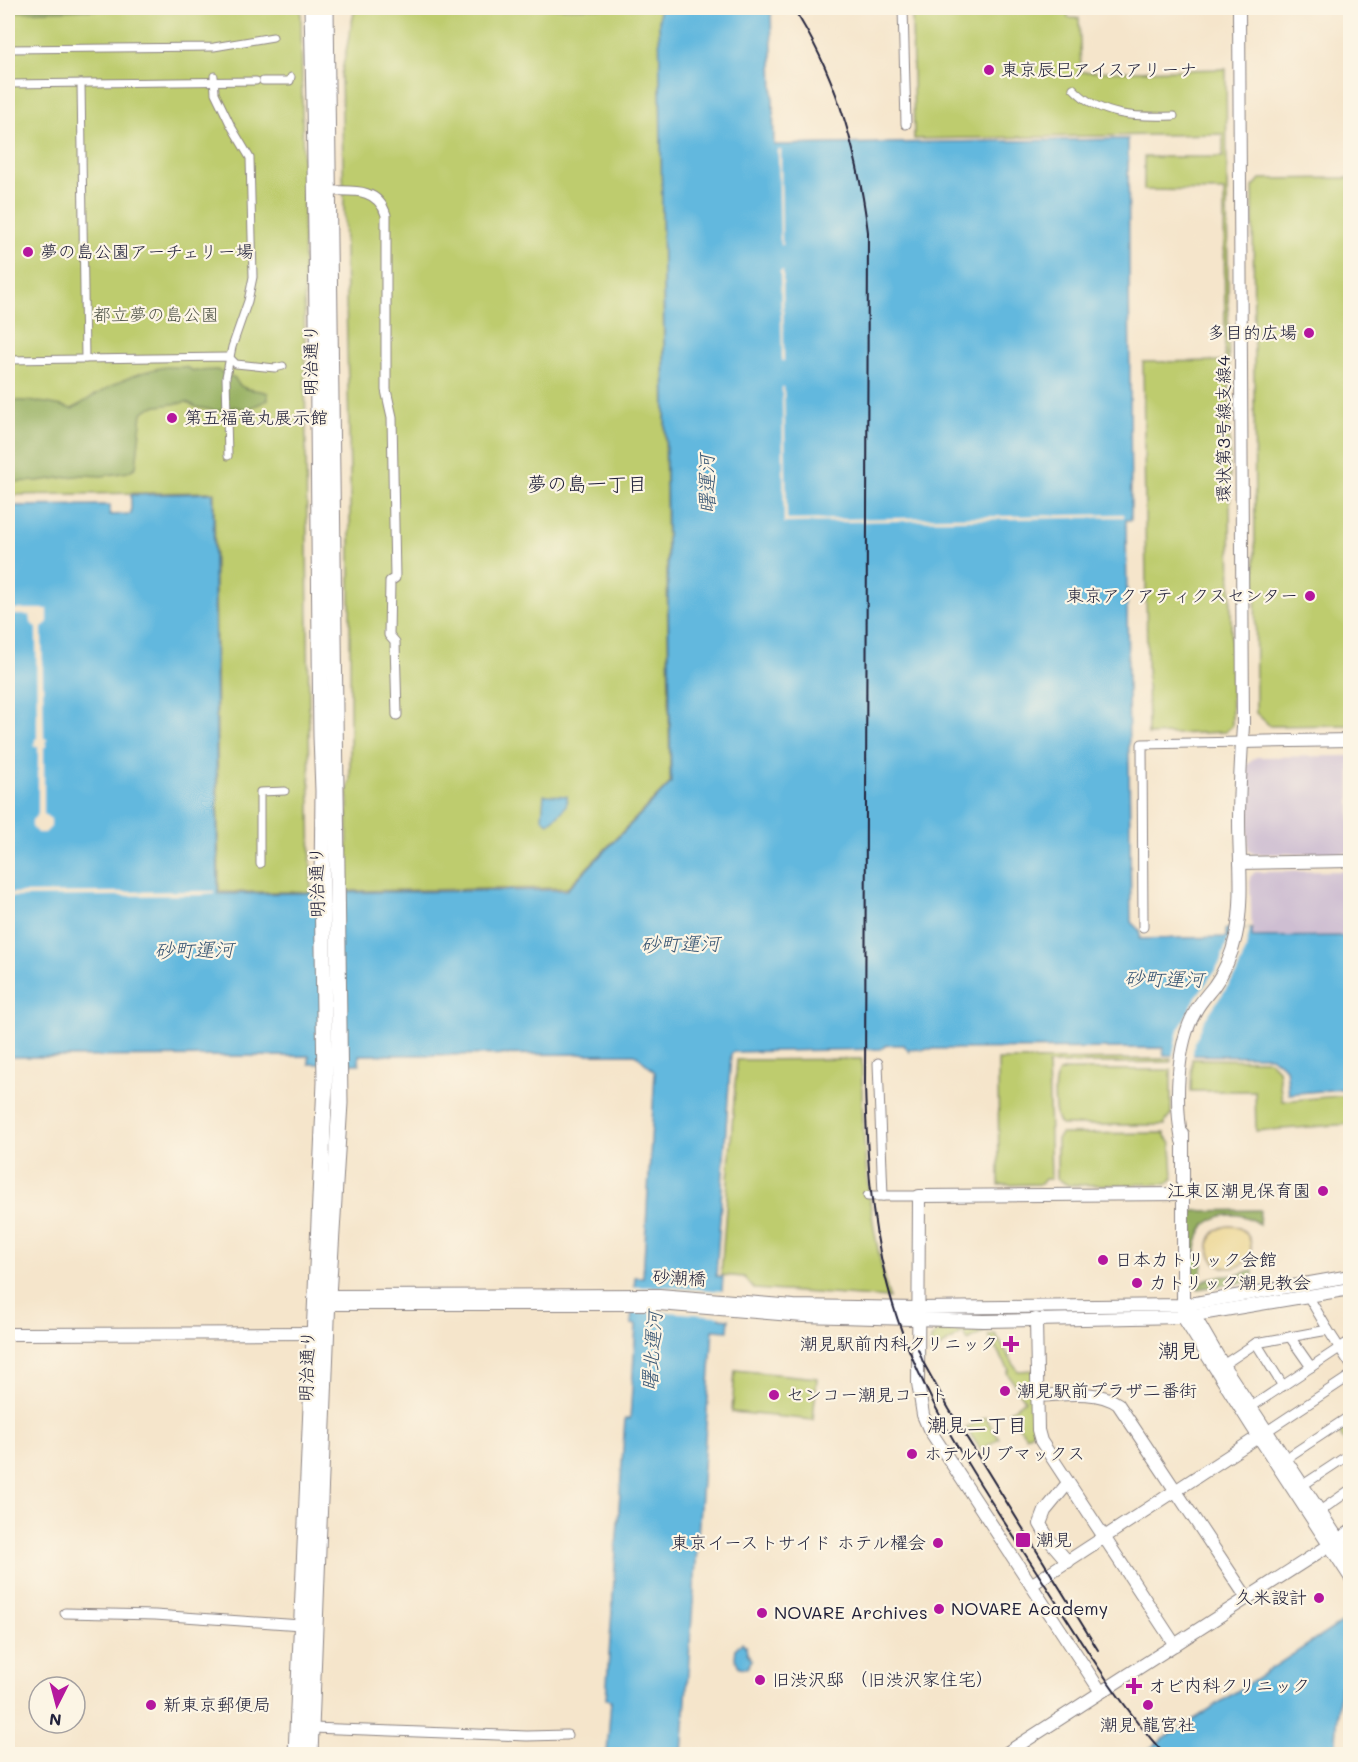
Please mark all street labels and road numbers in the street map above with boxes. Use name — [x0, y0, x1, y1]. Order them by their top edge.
street label: 明治通り — [298, 324, 322, 396]
street label: 環状第3号線支線4 — [1211, 355, 1235, 503]
street label: 明治通り — [303, 846, 329, 918]
street label: 砂潮橋 — [651, 1264, 707, 1290]
street label: 明治通り — [293, 1330, 319, 1402]

